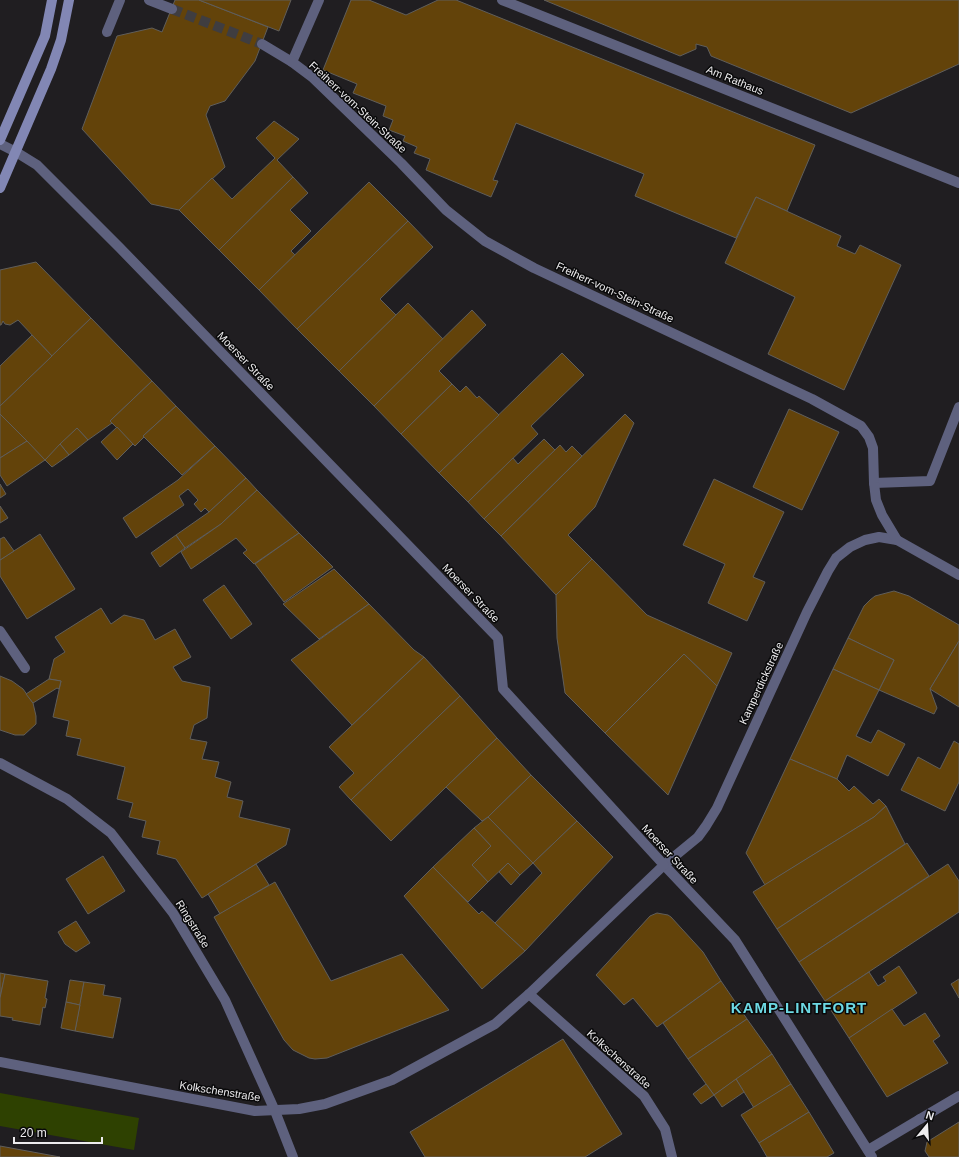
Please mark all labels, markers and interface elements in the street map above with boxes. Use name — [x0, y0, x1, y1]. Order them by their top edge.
street label: Freiherr-vom-Stein-Straße — [307, 59, 409, 155]
street label: Am Rathaus — [705, 63, 766, 97]
street label: Freiherr-vom-Stein-Straße — [554, 259, 676, 325]
street label: Moerser Straße — [215, 329, 277, 393]
street label: Moerser Straße — [440, 561, 502, 625]
street label: Kamperdickstraße — [737, 640, 785, 726]
street label: Moerser Straße — [640, 822, 700, 886]
street label: Ringstraße — [174, 898, 212, 950]
district label: KAMP-LINTFORT — [731, 999, 867, 1016]
street label: Kolkschenstraße — [585, 1027, 653, 1091]
street label: Kolkschenstraße — [179, 1079, 261, 1103]
north arrow — [907, 1105, 947, 1145]
text: N — [924, 1109, 936, 1122]
scale bar — [14, 1119, 102, 1145]
text: 20 m — [20, 1126, 47, 1140]

